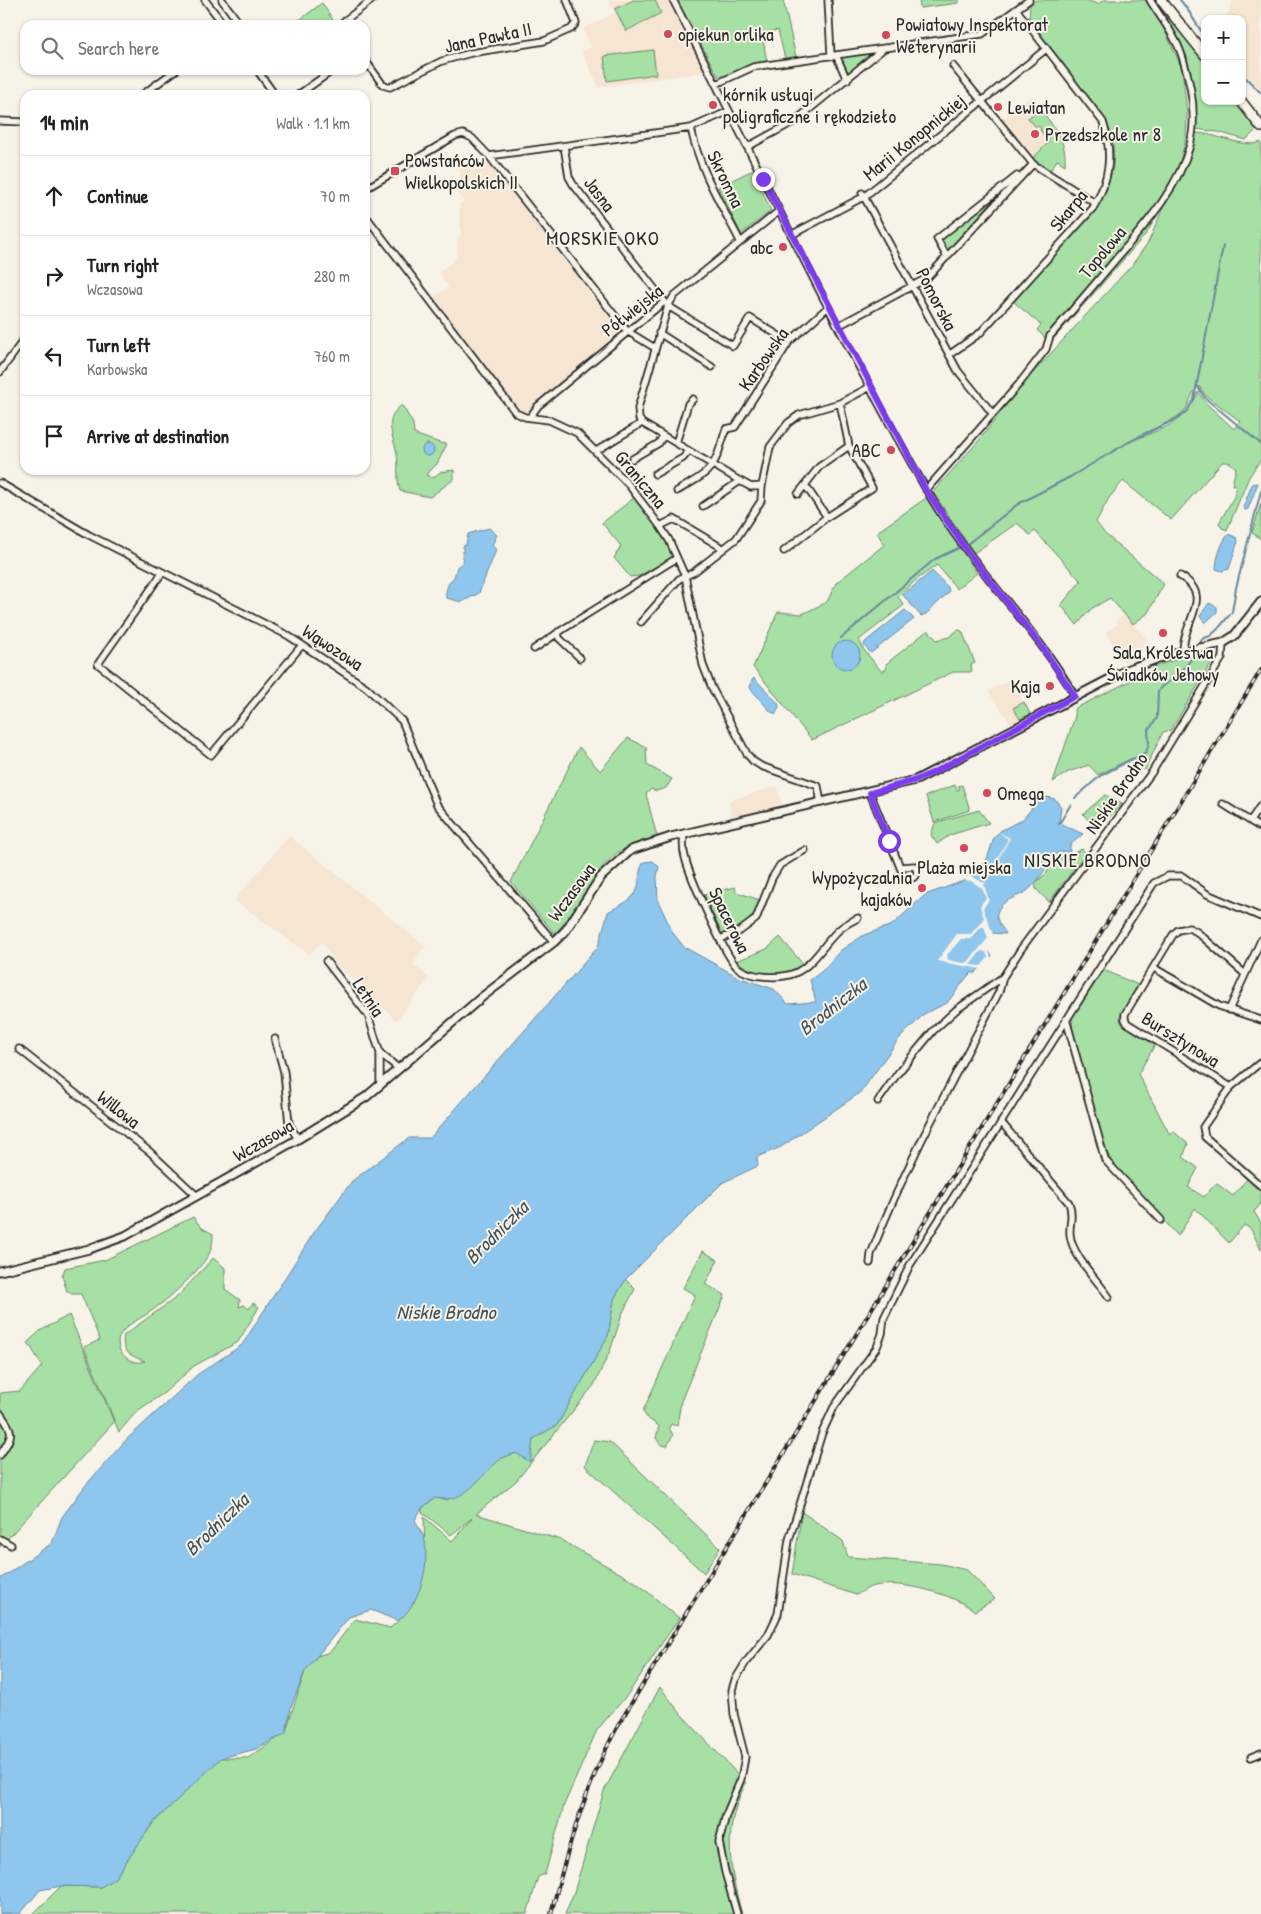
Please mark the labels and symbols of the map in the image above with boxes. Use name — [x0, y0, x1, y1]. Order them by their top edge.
place label: Powiatowy Inspektorat Weterynarii — [896, 11, 1049, 59]
street label: Jana Pawła II — [442, 15, 534, 59]
place label: opiekun orlika — [678, 21, 774, 47]
marker: opiekun orlika — [662, 28, 674, 40]
marker: Powiatowy Inspektorat Weterynarii — [880, 29, 892, 41]
place label: kórnik usługi poligraficzne i rękodzieło — [723, 81, 897, 129]
street label: Marii Konopnickiej — [857, 87, 971, 187]
place label: Lewiatan — [1008, 94, 1066, 120]
marker: kórnik usługi poligraficzne i rękodzieło — [707, 99, 719, 111]
marker: Lewiatan — [992, 101, 1004, 113]
place label: Przedszkole nr 8 — [1045, 121, 1161, 147]
marker: Przedszkole nr 8 — [1029, 128, 1041, 140]
street label: Skromna — [701, 146, 751, 212]
place label: Powstańców Wielkopolskich II — [405, 147, 518, 195]
marker: Powstańców Wielkopolskich II — [389, 165, 401, 177]
route end — [752, 168, 775, 191]
street label: Jasna — [578, 171, 622, 217]
street label: Skarpa — [1043, 183, 1093, 236]
street label: Topolowa — [1072, 220, 1132, 284]
district label: MORSKIE OKO — [546, 224, 660, 251]
place label: abc — [750, 234, 774, 260]
marker: abc — [777, 241, 789, 253]
street label: Pomorska — [910, 263, 964, 335]
street label: Półwiejska — [596, 277, 669, 342]
street label: Karbowska — [732, 322, 795, 396]
place label: ABC — [852, 437, 881, 463]
street label: Graniczna — [609, 444, 673, 514]
marker: ABC — [885, 444, 897, 456]
street label: Wąwozowa — [298, 618, 369, 677]
marker: Sala Królestwa Świadków Jehowy — [1157, 627, 1169, 639]
place label: Sala Królestwa Świadków Jehowy — [1107, 639, 1219, 687]
place label: Kaja — [1011, 673, 1041, 699]
marker: Kaja — [1044, 680, 1056, 692]
street label: Niskie Brodno — [1078, 747, 1154, 839]
place label: Omega — [997, 780, 1045, 806]
marker: Omega — [981, 787, 993, 799]
route start — [878, 830, 901, 853]
marker: Plaża miejska — [958, 842, 970, 854]
district label: NISKIE BRODNO — [1024, 846, 1152, 873]
place label: Plaża miejska — [917, 854, 1011, 880]
street label: Wczasowa — [541, 857, 601, 926]
place label: Wypożyczalnia kajaków — [812, 864, 913, 912]
marker: Wypożyczalnia kajaków — [916, 882, 928, 894]
street label: Spacerowa — [703, 883, 757, 958]
water label: Brodniczka — [792, 970, 873, 1041]
street label: Letnia — [347, 973, 391, 1022]
street label: Bursztynowa — [1137, 1005, 1225, 1073]
street label: Willowa — [92, 1084, 146, 1134]
street label: Wczasowa — [228, 1112, 299, 1168]
water label: Brodniczka — [458, 1193, 535, 1270]
water label: Niskie Brodno — [397, 1298, 497, 1325]
water label: Brodniczka — [178, 1485, 256, 1561]

